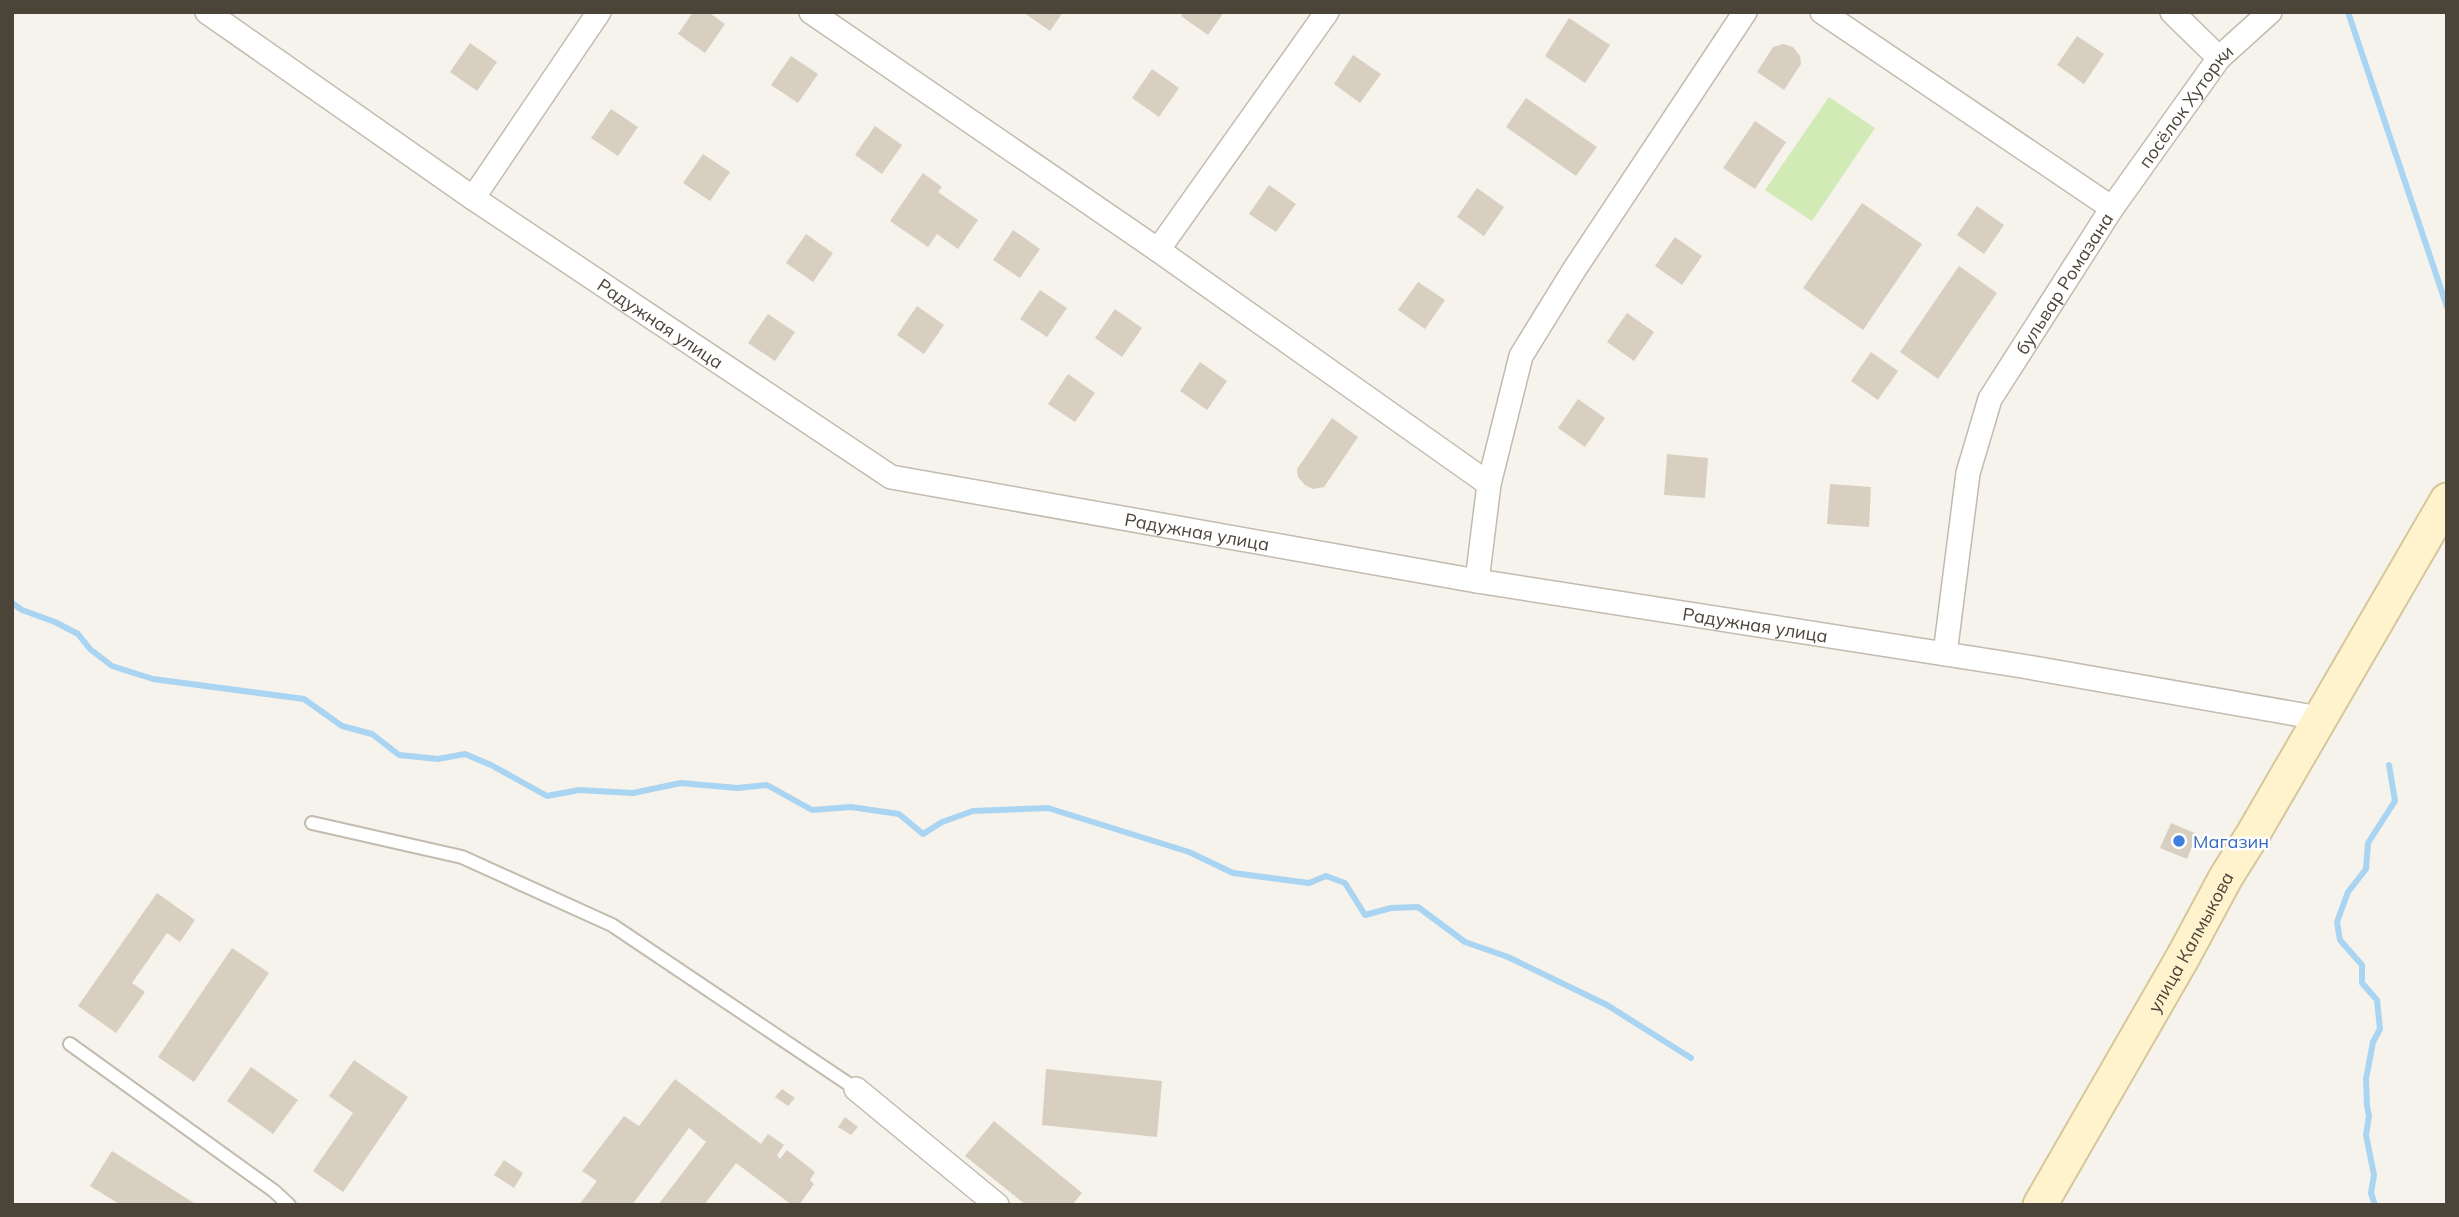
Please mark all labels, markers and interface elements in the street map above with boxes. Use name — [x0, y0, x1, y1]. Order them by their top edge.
street label: посёлок Хуторки — [2133, 39, 2238, 172]
street label: бульвар Ромазана — [2010, 208, 2118, 358]
street label: Радужная улица — [593, 273, 728, 373]
street label: Радужная улица — [1123, 507, 1271, 555]
street label: Радужная улица — [1681, 602, 1830, 647]
place label: Магазин — [2193, 830, 2269, 853]
marker: Магазин — [2171, 833, 2187, 849]
street label: улица Калмыкова — [2142, 868, 2238, 1016]

